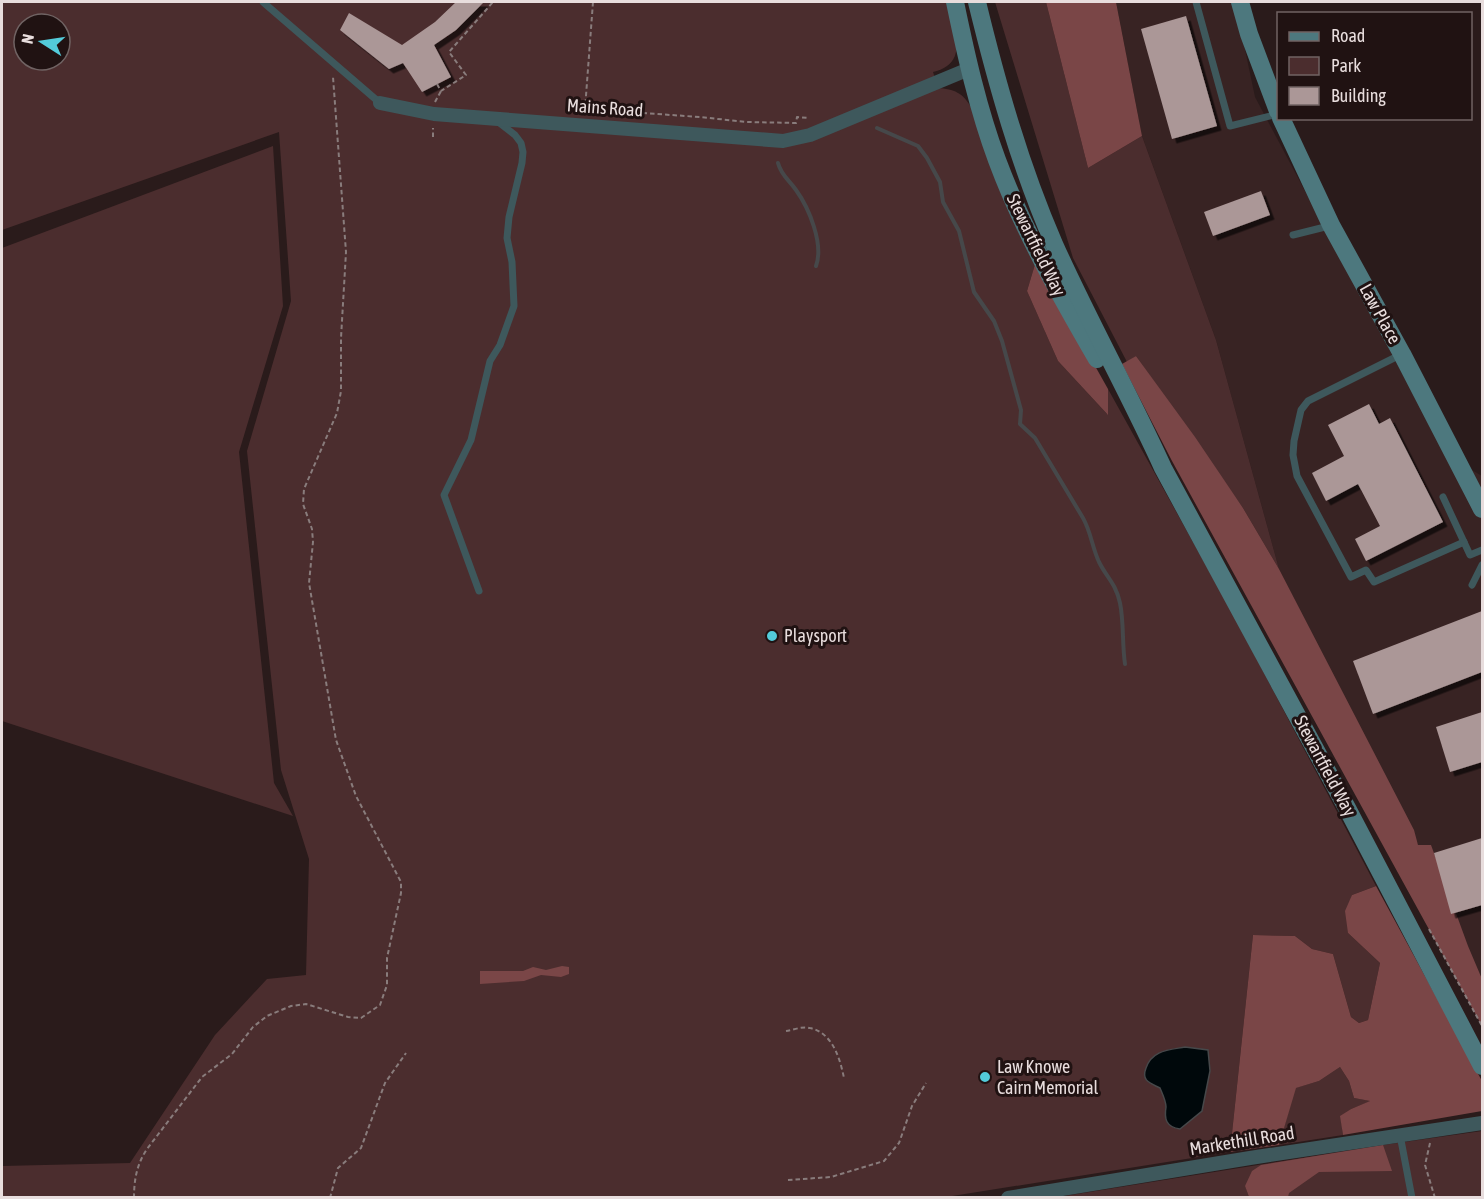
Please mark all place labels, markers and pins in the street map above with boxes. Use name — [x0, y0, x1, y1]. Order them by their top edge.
place label: Playsport — [784, 625, 847, 646]
marker: Playsport — [765, 629, 779, 643]
place label: Law Knowe Cairn Memorial — [997, 1056, 1099, 1098]
marker: Law Knowe Cairn Memorial — [978, 1070, 992, 1084]

